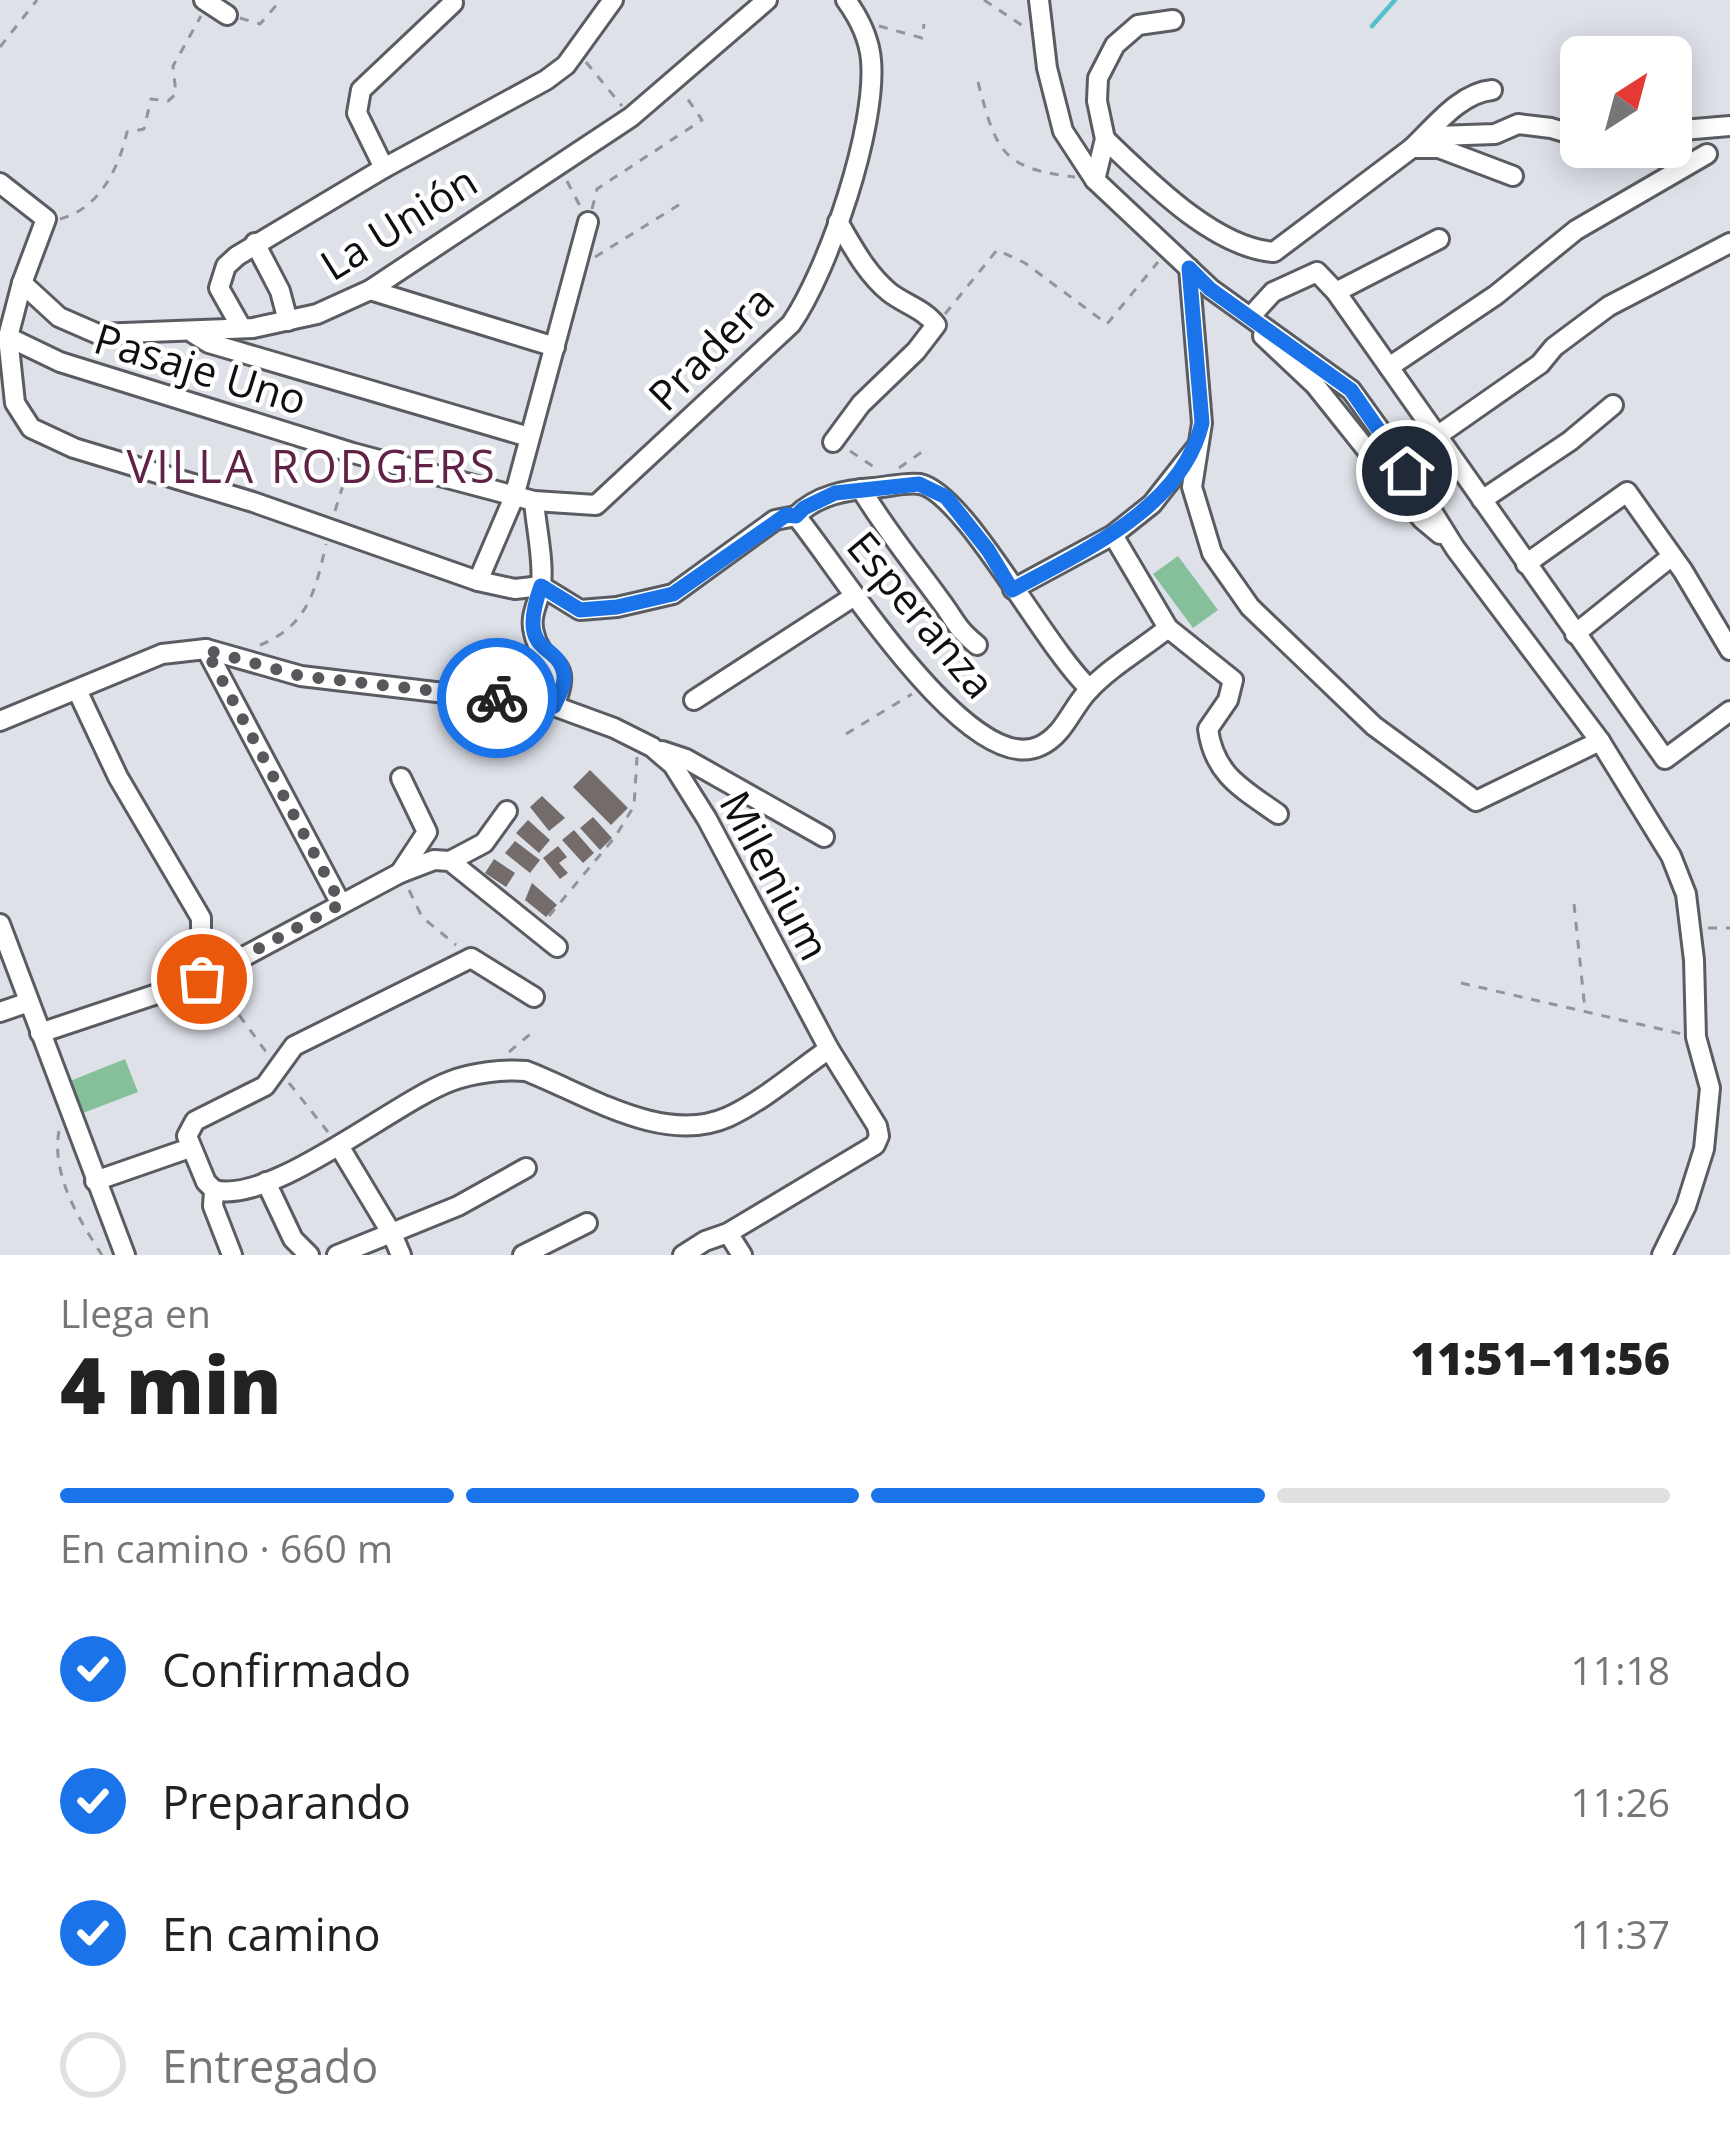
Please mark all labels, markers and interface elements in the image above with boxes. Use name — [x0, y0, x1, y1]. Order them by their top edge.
north arrow — [1560, 36, 1692, 168]
map controls — [1560, 36, 1692, 168]
street label: La Unión — [309, 152, 487, 292]
street label: Pradera — [635, 272, 785, 422]
street label: Pasaje Uno — [88, 309, 314, 427]
pin — [1356, 420, 1458, 522]
district label: VILLA RODGERS — [126, 435, 498, 496]
icon: home — [1374, 438, 1440, 504]
street label: Esperanza — [835, 518, 1009, 710]
courier — [437, 638, 557, 758]
icon: bike — [464, 665, 530, 731]
street label: Milenium — [708, 781, 844, 969]
pin — [151, 928, 253, 1030]
icon: bag — [169, 946, 235, 1012]
text: Llega en — [60, 1286, 211, 1339]
text: 11:51–11:56 — [1411, 1327, 1670, 1388]
text: 4 min — [60, 1331, 282, 1437]
text: En camino · 660 m — [60, 1521, 393, 1574]
icon: check — [60, 1636, 126, 1702]
text: Confirmado — [162, 1639, 411, 1700]
text: 11:18 — [1571, 1643, 1670, 1696]
icon: check — [60, 1768, 126, 1834]
text: Preparando — [162, 1771, 411, 1832]
text: 11:26 — [1571, 1775, 1670, 1828]
icon: check — [60, 1900, 126, 1966]
text: En camino — [162, 1903, 381, 1964]
text: 11:37 — [1571, 1907, 1670, 1960]
text: Entregado — [162, 2035, 378, 2096]

